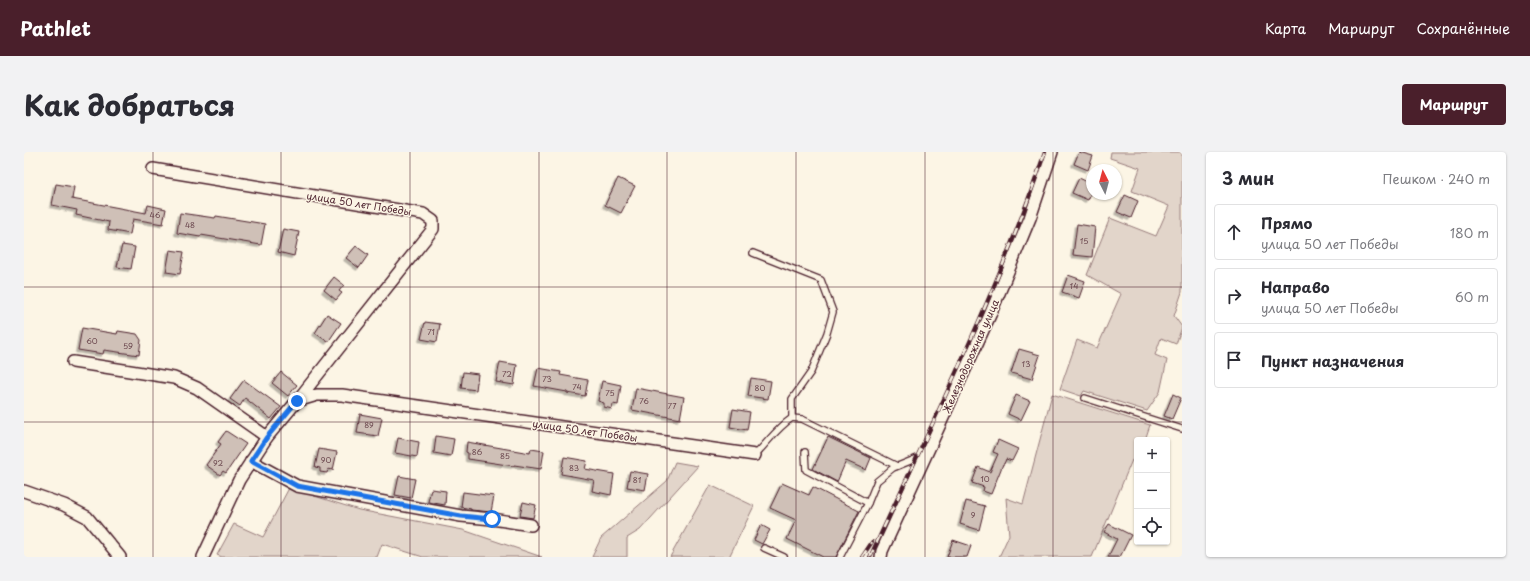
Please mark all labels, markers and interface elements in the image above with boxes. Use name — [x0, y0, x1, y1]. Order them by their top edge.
text: Pathlet — [20, 14, 91, 42]
text: Карта — [1265, 18, 1306, 39]
text: Маршрут — [1328, 18, 1394, 39]
text: Сохранённые — [1416, 18, 1510, 39]
text: Как добраться — [24, 83, 235, 126]
button: Маршрут — [1402, 84, 1506, 125]
north arrow — [1086, 164, 1122, 200]
text: 3 мин — [1222, 165, 1274, 191]
text: Пешком · 240 m — [1383, 169, 1490, 188]
street label: улица 50 лет Победы — [306, 187, 412, 219]
house number: 46 — [150, 209, 161, 221]
text: Прямо — [1261, 211, 1312, 234]
house number: 48 — [185, 219, 195, 231]
icon: ahead — [1223, 221, 1245, 243]
text: 180 m — [1450, 223, 1489, 242]
text: улица 50 лет Победы — [1261, 234, 1399, 253]
house number: 15 — [1080, 235, 1088, 247]
text: Направо — [1261, 275, 1330, 298]
house number: 14 — [1070, 280, 1078, 292]
icon: right — [1223, 285, 1245, 307]
text: 60 m — [1455, 287, 1489, 306]
street label: Железнодорожная улица — [938, 296, 1002, 415]
text: улица 50 лет Победы — [1261, 298, 1399, 317]
house number: 71 — [427, 326, 435, 338]
house number: 60 — [86, 335, 98, 347]
house number: 59 — [123, 340, 133, 352]
icon: arrive — [1223, 349, 1245, 371]
text: Пункт назначения — [1261, 349, 1404, 372]
house number: 13 — [1022, 358, 1030, 370]
house number: 72 — [502, 368, 512, 380]
house number: 73 — [542, 373, 552, 385]
house number: 74 — [572, 381, 582, 393]
house number: 80 — [755, 382, 766, 394]
house number: 75 — [605, 387, 615, 399]
route end — [288, 392, 306, 410]
house number: 76 — [639, 395, 649, 407]
house number: 77 — [668, 400, 677, 412]
street label: улица 50 лет Победы — [532, 415, 638, 445]
house number: 89 — [364, 419, 374, 431]
map controls — [1134, 437, 1170, 545]
button: + — [1134, 437, 1170, 473]
house number: 86 — [472, 446, 483, 458]
house number: 85 — [500, 450, 510, 462]
house number: 90 — [321, 454, 331, 466]
house number: 92 — [213, 457, 223, 469]
house number: 83 — [569, 462, 579, 474]
house number: 10 — [980, 473, 990, 485]
button: − — [1134, 473, 1170, 509]
house number: 81 — [633, 474, 642, 486]
house number: 9 — [971, 509, 976, 521]
button: locate — [1134, 509, 1170, 545]
route start — [483, 510, 501, 528]

